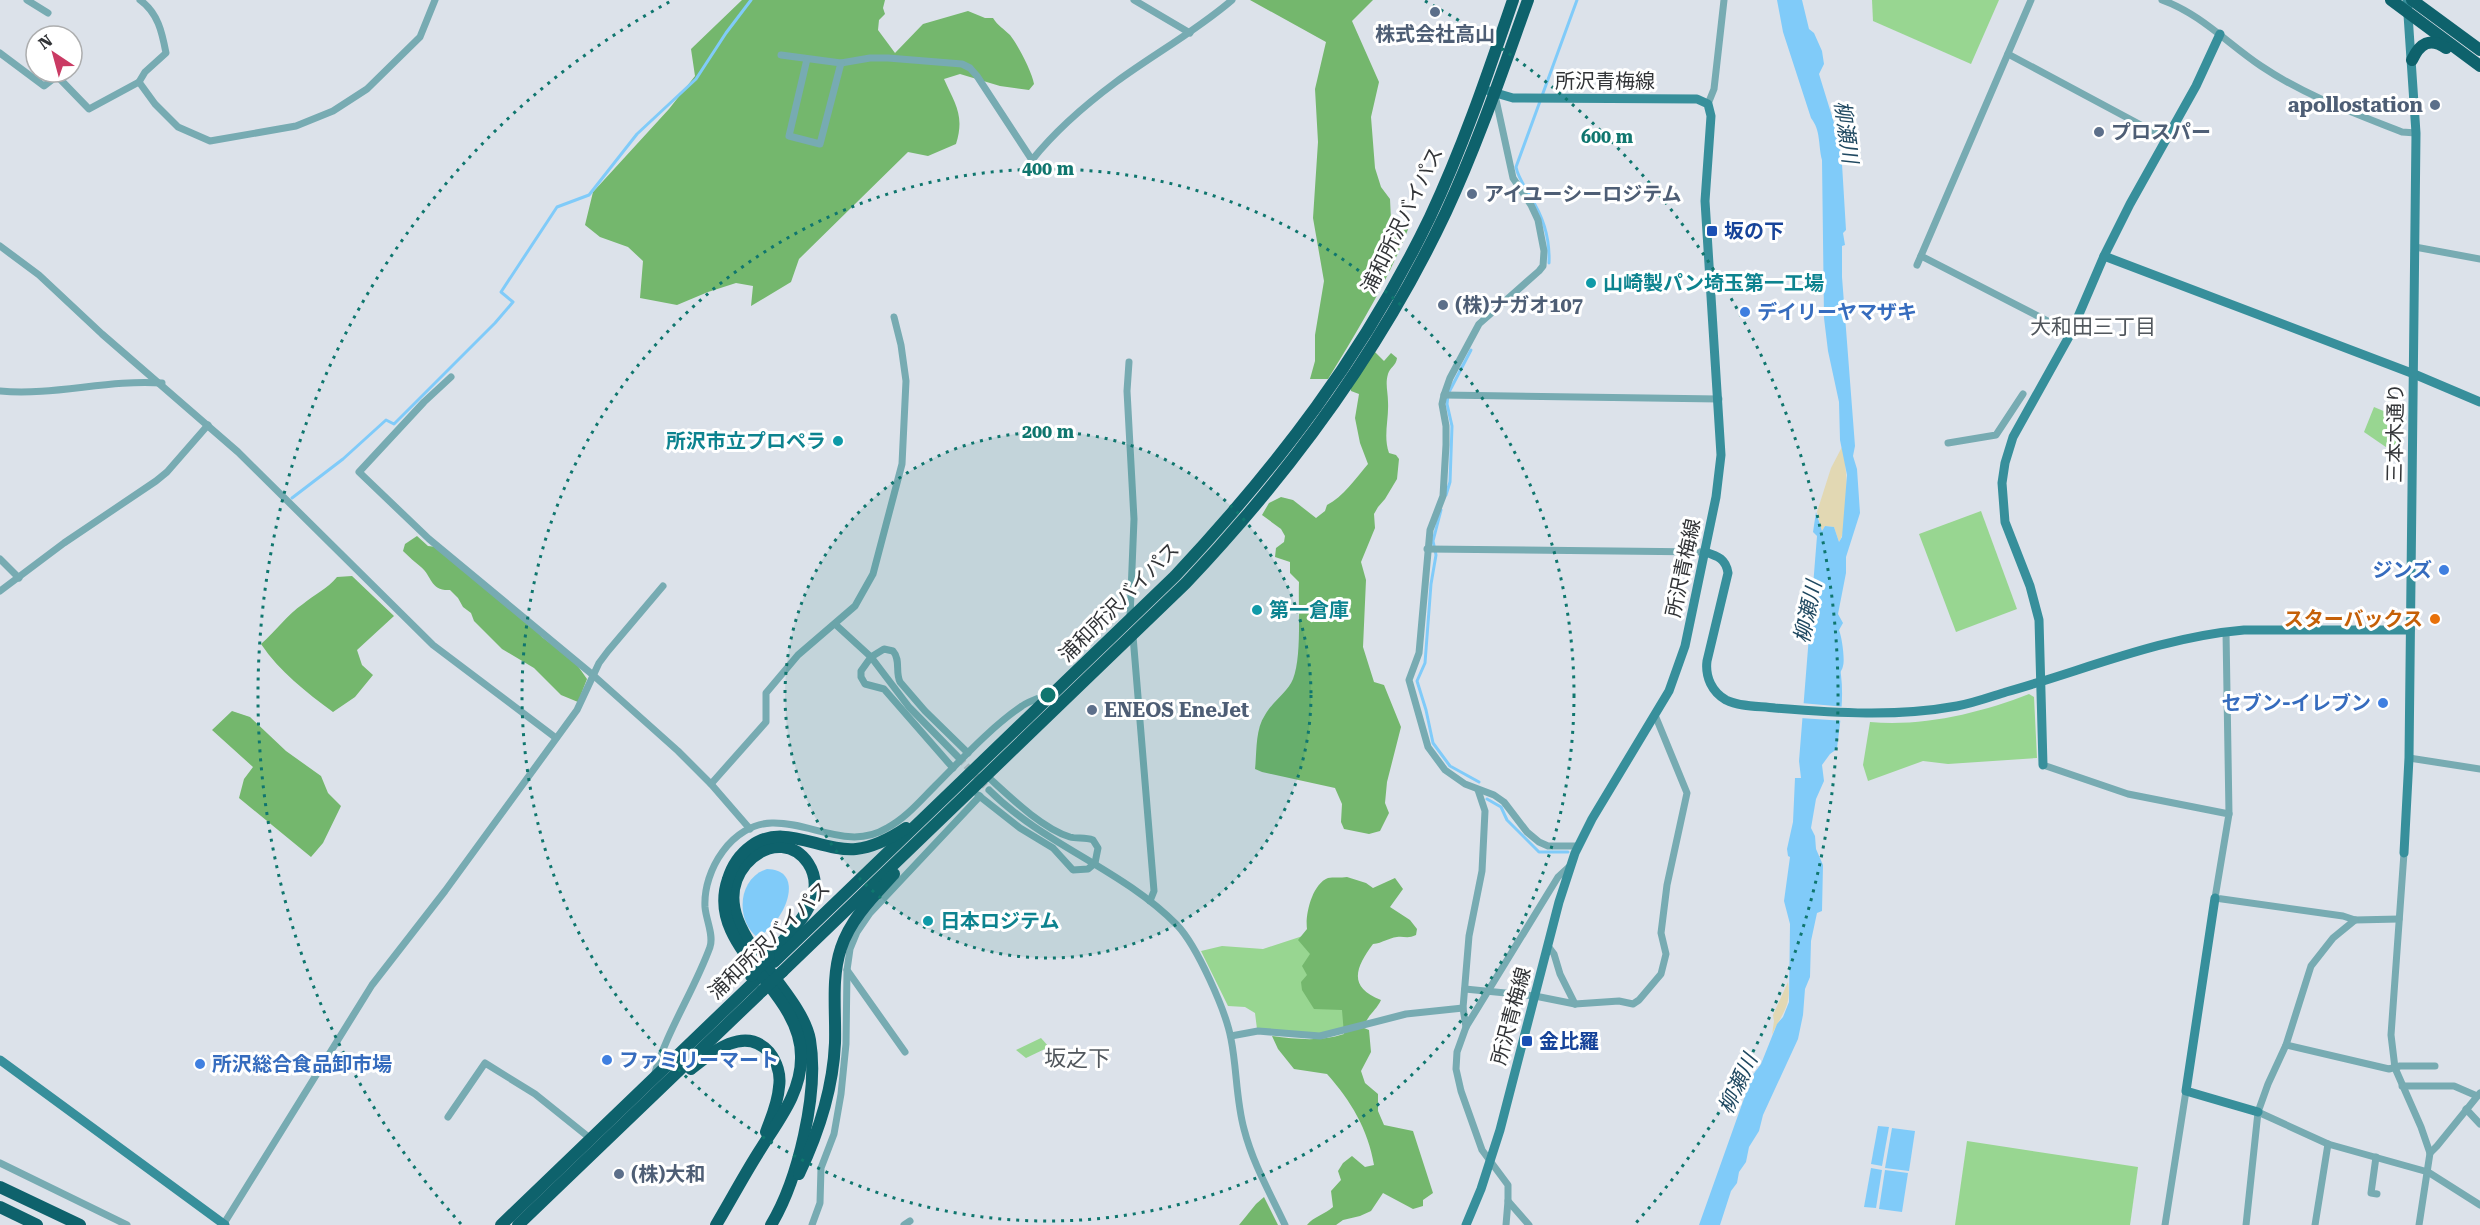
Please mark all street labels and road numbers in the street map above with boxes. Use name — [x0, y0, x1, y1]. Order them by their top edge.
street label: 所沢青梅線 — [1555, 69, 1655, 93]
street label: 浦和所沢バイパス — [1356, 143, 1448, 297]
street label: 三本木通り — [2382, 383, 2408, 483]
street label: 所沢青梅線 — [1661, 517, 1705, 619]
street label: 浦和所沢バイパス — [1054, 537, 1184, 667]
street label: 浦和所沢バイパス — [703, 876, 835, 1004]
street label: 所沢青梅線 — [1486, 965, 1536, 1067]

